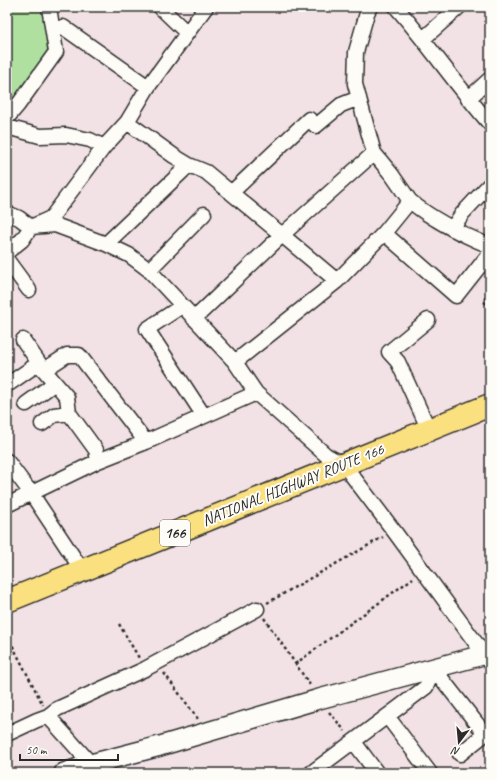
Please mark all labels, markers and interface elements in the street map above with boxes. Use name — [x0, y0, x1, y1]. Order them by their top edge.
street label: NATIONAL HIGHWAY ROUTE 166 — [199, 439, 388, 531]
road number: 166 — [160, 520, 190, 546]
north arrow — [439, 722, 479, 762]
scale bar — [20, 736, 118, 762]
text: 50 m — [26, 742, 48, 758]
text: N — [449, 743, 461, 759]

